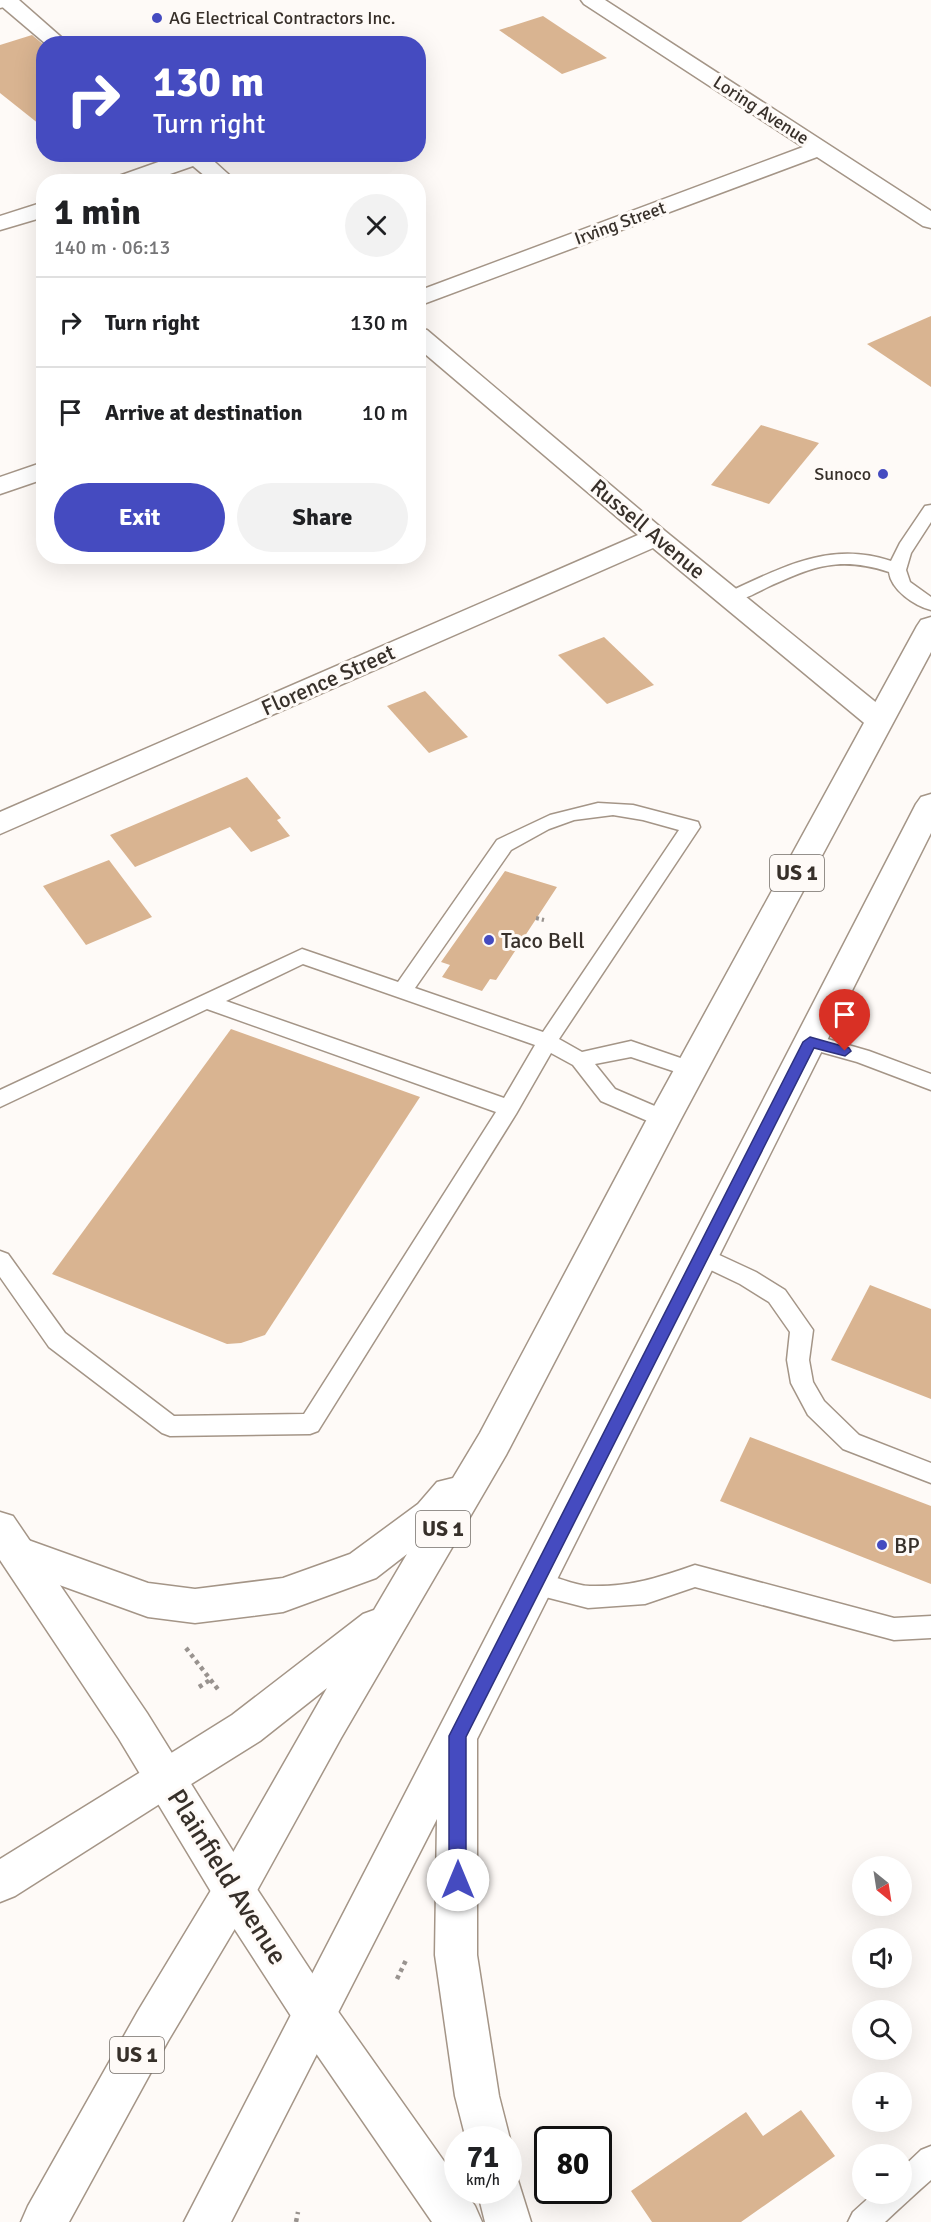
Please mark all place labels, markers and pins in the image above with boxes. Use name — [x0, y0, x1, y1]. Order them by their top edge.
place label: AG Electrical Contractors Inc. — [169, 7, 396, 29]
marker: AG Electrical Contractors Inc. — [150, 11, 164, 25]
place label: Sunoco — [814, 463, 871, 485]
marker: Sunoco — [876, 467, 890, 481]
place label: Taco Bell — [501, 927, 585, 954]
marker: Taco Bell — [482, 933, 496, 947]
pin — [819, 989, 870, 1051]
place label: BP — [894, 1532, 920, 1559]
marker: BP — [875, 1538, 889, 1552]

